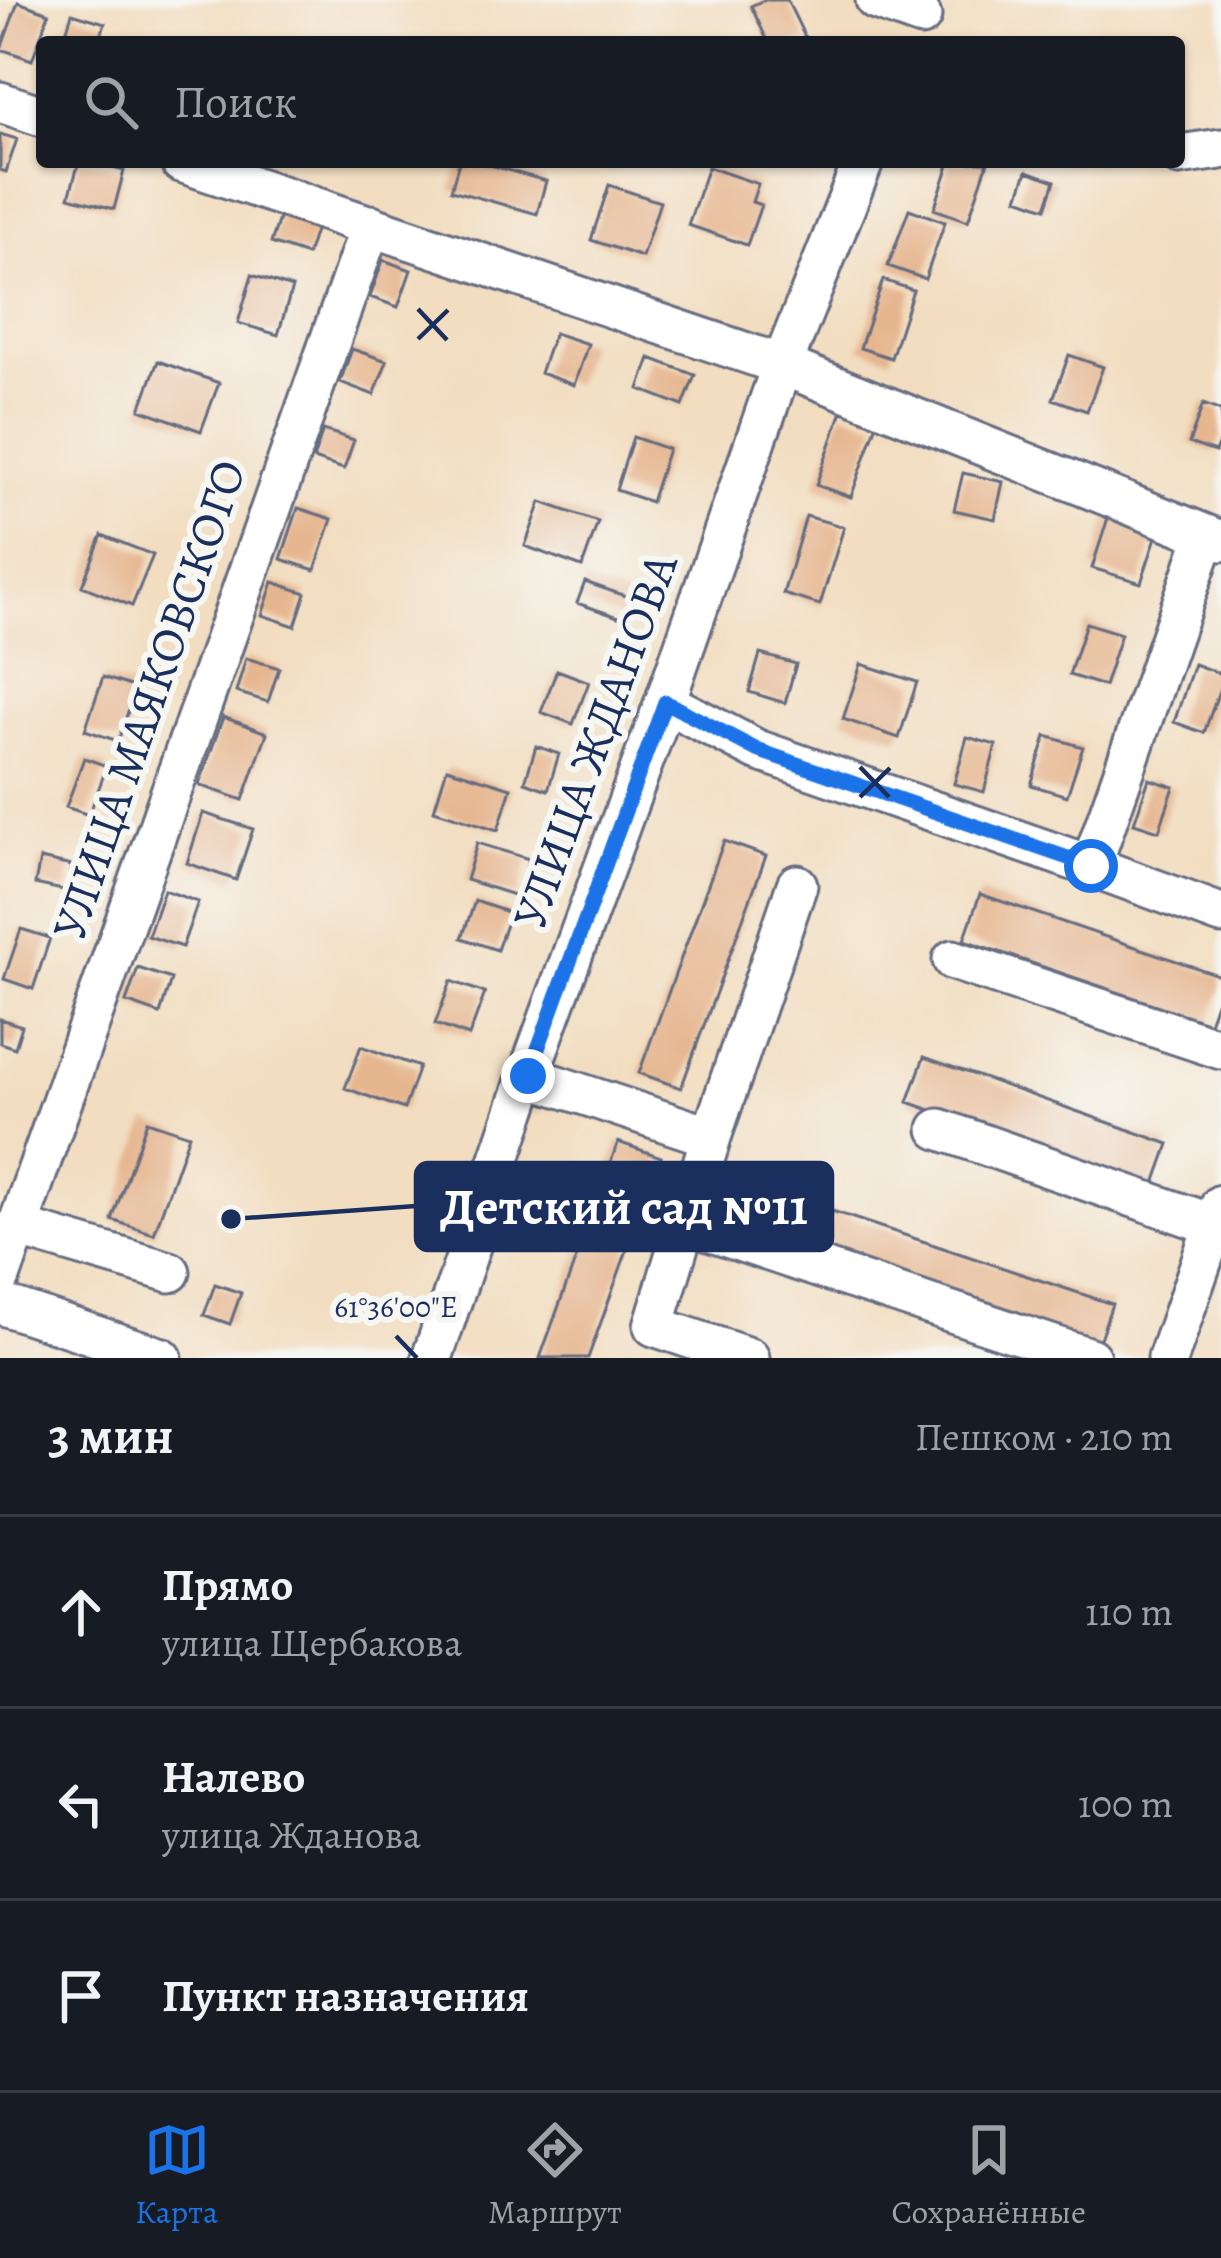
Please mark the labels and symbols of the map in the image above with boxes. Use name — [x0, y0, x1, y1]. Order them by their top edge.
street label: УЛИЦА МАЯКОВСКОГО — [36, 451, 262, 949]
street label: УЛИЦА ЖДАНОВА — [496, 543, 694, 938]
route start — [1064, 839, 1118, 893]
route end — [501, 1049, 555, 1103]
callout: Детский сад №11 — [416, 1163, 832, 1250]
text: Детский сад №11 — [440, 1172, 808, 1242]
text: 61°36'00"E — [334, 1287, 458, 1327]

